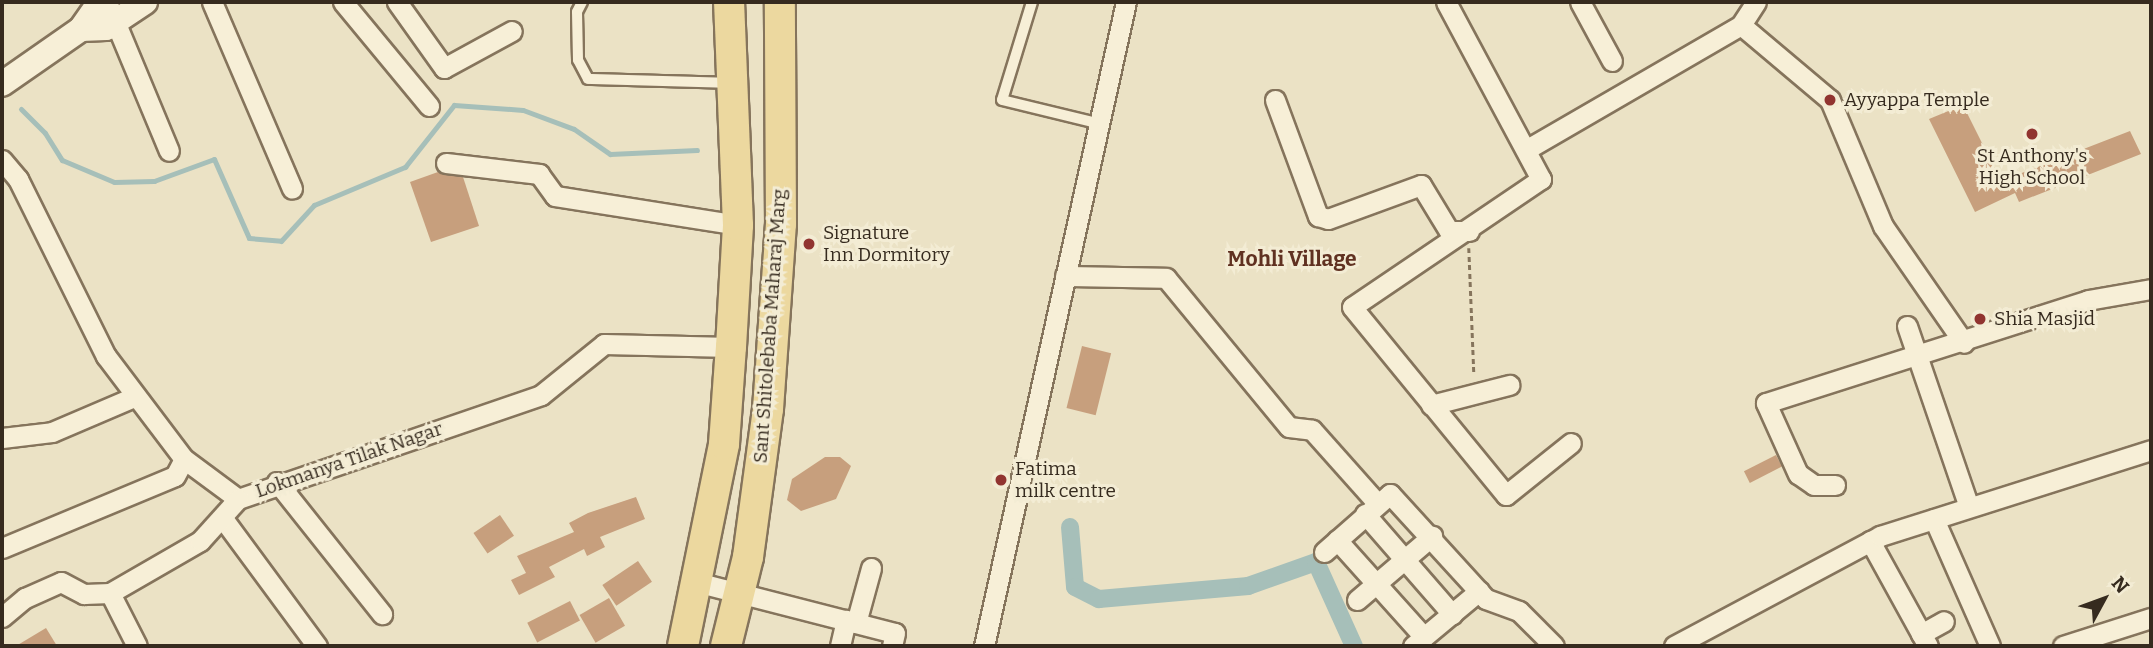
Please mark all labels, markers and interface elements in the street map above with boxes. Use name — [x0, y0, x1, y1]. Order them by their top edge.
place label: Ayyappa Temple — [1844, 89, 1990, 111]
marker: Ayyappa Temple — [1822, 92, 1838, 108]
marker: St Anthony's High School — [2024, 126, 2040, 142]
place label: St Anthony's High School — [1977, 145, 2087, 189]
street label: Sant Shitolebaba Maharaj Marg — [749, 188, 791, 464]
place label: Signature Inn Dormitory — [823, 222, 950, 266]
marker: Signature Inn Dormitory — [801, 236, 817, 252]
district label: Mohli Village — [1227, 246, 1357, 272]
place label: Shia Masjid — [1994, 308, 2095, 330]
marker: Shia Masjid — [1972, 311, 1988, 327]
street label: Lokmanya Tilak Nagar — [252, 417, 446, 503]
place label: Fatima milk centre — [1015, 458, 1116, 502]
marker: Fatima milk centre — [993, 472, 1009, 488]
north arrow — [2069, 564, 2139, 634]
text: N — [2107, 572, 2134, 598]

